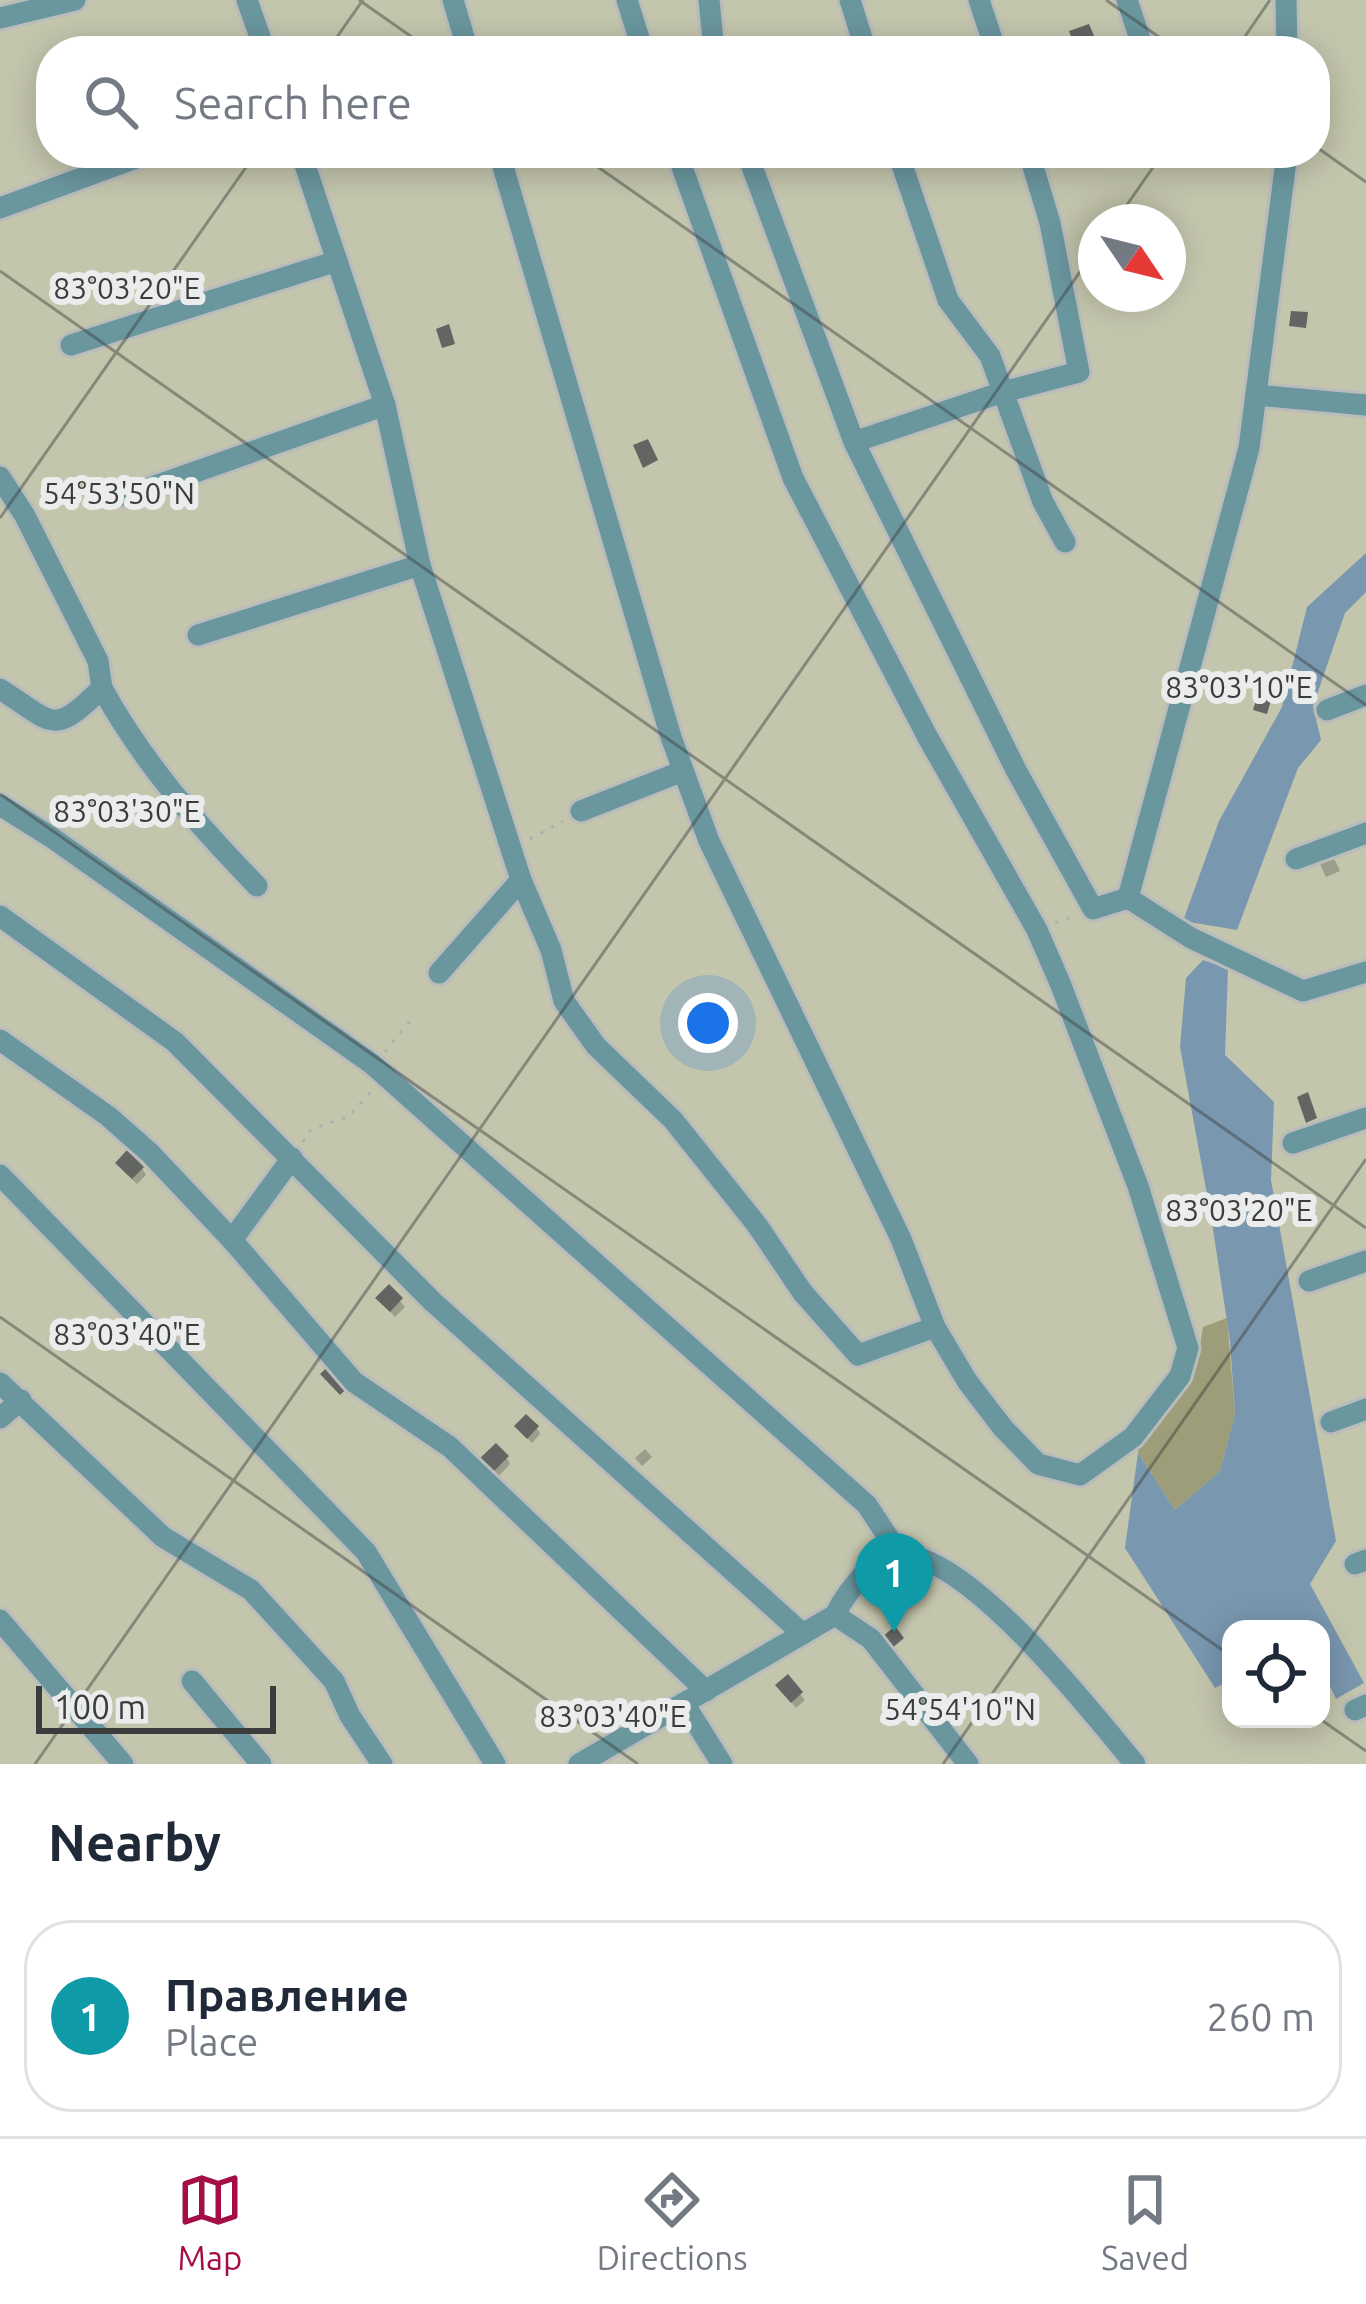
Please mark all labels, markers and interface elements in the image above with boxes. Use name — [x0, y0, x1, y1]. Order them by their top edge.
search box — [36, 36, 1330, 168]
icon: search — [78, 69, 144, 135]
text: Search here — [174, 77, 412, 128]
north arrow — [1078, 204, 1186, 312]
text: 83°03'20"E — [53, 271, 201, 305]
text: 54°53'50"N — [43, 476, 195, 510]
text: 83°03'10"E — [1165, 670, 1313, 704]
text: 83°03'30"E — [53, 794, 201, 828]
your location — [678, 993, 738, 1053]
text: 83°03'20"E — [1165, 1193, 1313, 1227]
text: 83°03'40"E — [53, 1317, 201, 1351]
pin: 1 — [855, 1533, 933, 1632]
map controls — [1222, 1620, 1330, 1728]
button: locate — [1222, 1620, 1330, 1728]
scale bar — [36, 1680, 276, 1733]
text: 100 m — [54, 1688, 146, 1725]
text: 54°54'10"N — [884, 1692, 1036, 1726]
text: 83°03'40"E — [539, 1699, 687, 1733]
text: Nearby — [48, 1813, 221, 1871]
text: Правление — [165, 1969, 409, 2020]
text: 1 — [79, 1995, 101, 2038]
text: 260 m — [1206, 1995, 1315, 2038]
text: Place — [165, 2020, 258, 2063]
tab: Map — [177, 2167, 243, 2276]
tab: Directions — [597, 2167, 747, 2276]
tab: Saved — [1101, 2167, 1189, 2276]

